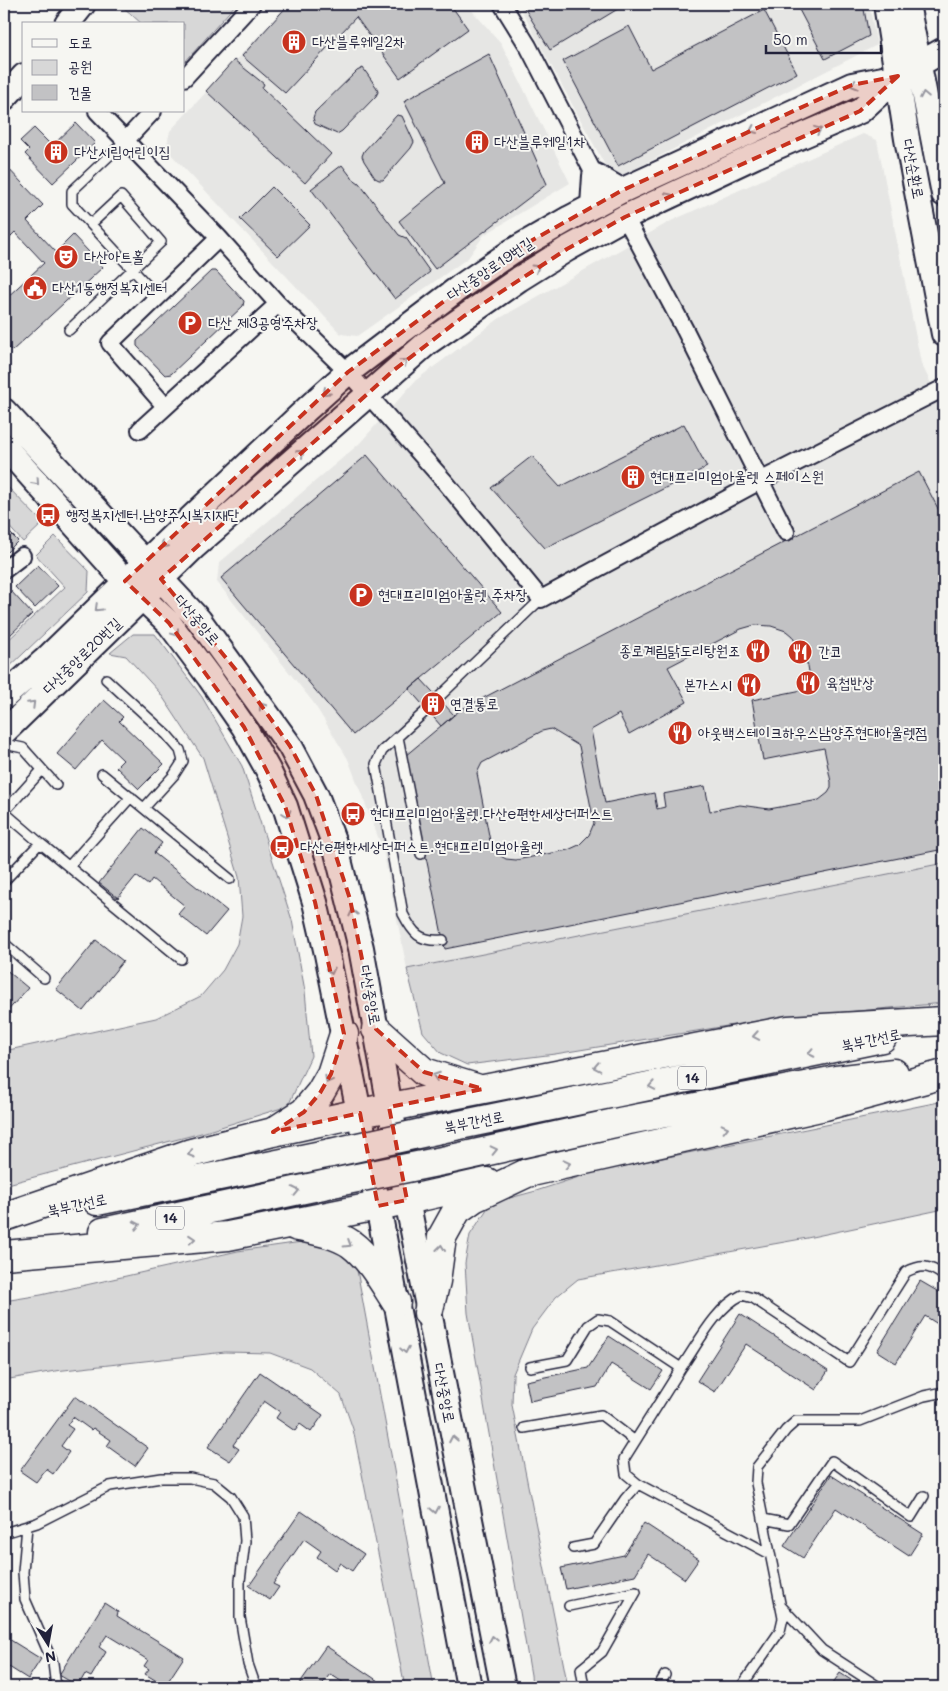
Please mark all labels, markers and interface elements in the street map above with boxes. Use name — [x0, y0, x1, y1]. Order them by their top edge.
legend — [22, 22, 185, 112]
scale bar — [766, 22, 880, 54]
building icon: 다산블루웨일2차 — [281, 29, 307, 55]
text: 50 m — [773, 29, 808, 49]
place label: 다산블루웨일2차 — [312, 31, 405, 51]
text: 도로 — [68, 32, 92, 52]
text: 공원 — [68, 56, 92, 76]
one-way arrow — [850, 80, 859, 90]
text: 건물 — [68, 82, 92, 102]
one-way arrow — [920, 90, 930, 99]
one-way arrow — [749, 124, 758, 134]
one-way arrow — [813, 126, 821, 136]
building icon: 다산블루웨일1차 — [464, 129, 490, 155]
place label: 다산블루웨일1차 — [494, 131, 585, 151]
street label: 다산순환로 — [898, 137, 930, 200]
building icon: 다산시립어린이집 — [43, 139, 69, 165]
place label: 다산시립어린이집 — [74, 141, 171, 161]
one-way arrow — [664, 192, 673, 203]
street label: 다산중앙로19번길 — [442, 232, 537, 304]
theatre icon: 다산아트홀 — [53, 244, 79, 270]
place label: 다산아트홀 — [84, 246, 144, 266]
one-way arrow — [531, 265, 540, 275]
public building icon: 다산1동행정복지센터 — [22, 275, 48, 301]
place label: 다산1동행정복지센터 — [52, 277, 167, 297]
parking icon: 다산 제3공영주차장 — [177, 310, 203, 336]
place label: 다산 제3공영주차장 — [208, 312, 318, 332]
one-way arrow — [398, 359, 407, 368]
one-way arrow — [322, 386, 331, 395]
one-way arrow — [295, 450, 304, 458]
building icon: 현대프리미엄아울렛 스페이스원 — [620, 464, 646, 490]
place label: 현대프리미엄아울렛 스페이스원 — [650, 466, 824, 486]
one-way arrow — [31, 477, 40, 486]
bus stop icon: 행정복지센터.남양주시복지재단 — [35, 502, 61, 528]
place label: 행정복지센터.남양주시복지재단 — [66, 504, 239, 524]
one-way arrow — [160, 539, 169, 548]
parking icon: 현대프리미엄아울렛 주차장 — [348, 582, 374, 608]
place label: 현대프리미엄아울렛 주차장 — [378, 584, 528, 604]
street label: 다산중앙로 — [171, 590, 225, 649]
one-way arrow — [95, 602, 104, 611]
street label: 다산중앙로20번길 — [38, 613, 125, 698]
one-way arrow — [171, 627, 179, 636]
restaurant icon: 종로계림닭도리탕원조 — [745, 638, 771, 664]
restaurant icon: 간코 — [787, 639, 813, 665]
place label: 종로계림닭도리탕원조 — [619, 640, 740, 660]
place label: 간코 — [818, 641, 842, 661]
restaurant icon: 육첩반상 — [795, 670, 821, 696]
restaurant icon: 본가스시 — [736, 672, 762, 698]
place label: 육첩반상 — [826, 672, 874, 692]
place label: 본가스시 — [684, 674, 732, 694]
building icon: 연결통로 — [420, 691, 446, 717]
place label: 연결통로 — [450, 693, 498, 713]
one-way arrow — [26, 701, 35, 710]
one-way arrow — [259, 702, 268, 712]
restaurant icon: 아웃백스테이크하우스남양주현대아울렛점 — [667, 720, 693, 746]
place label: 아웃백스테이크하우스남양주현대아울렛점 — [698, 722, 927, 742]
bus stop icon: 현대프리미엄아울렛.다산e편한세상더퍼스트 — [340, 801, 366, 827]
place label: 현대프리미엄아울렛.다산e편한세상더퍼스트 — [370, 803, 613, 823]
one-way arrow — [282, 810, 292, 818]
bus stop icon: 다산e편한세상더퍼스트.현대프리미엄아울렛 — [269, 834, 295, 860]
place label: 다산e편한세상더퍼스트.현대프리미엄아울렛 — [300, 836, 543, 856]
one-way arrow — [348, 908, 359, 917]
street label: 다산중앙로 — [356, 963, 386, 1026]
one-way arrow — [325, 966, 335, 975]
street label: 북부간선로 — [839, 1023, 902, 1055]
one-way arrow — [752, 1030, 761, 1040]
one-way arrow — [807, 1047, 815, 1058]
one-way arrow — [592, 1061, 601, 1071]
road number: 14 — [678, 1066, 706, 1090]
one-way arrow — [432, 1072, 441, 1082]
one-way arrow — [324, 1074, 334, 1083]
one-way arrow — [647, 1080, 656, 1091]
street label: 북부간선로 — [442, 1105, 505, 1137]
one-way arrow — [721, 1123, 730, 1134]
one-way arrow — [490, 1145, 499, 1156]
one-way arrow — [187, 1148, 195, 1158]
one-way arrow — [562, 1159, 571, 1170]
one-way arrow — [292, 1186, 301, 1197]
street label: 북부간선로 — [45, 1188, 108, 1220]
road number: 14 — [156, 1206, 184, 1230]
one-way arrow — [133, 1220, 142, 1230]
one-way arrow — [188, 1234, 196, 1245]
one-way arrow — [343, 1238, 352, 1247]
one-way arrow — [435, 1244, 445, 1252]
one-way arrow — [400, 1346, 410, 1355]
street label: 다산중앙로 — [429, 1361, 461, 1424]
one-way arrow — [449, 1435, 459, 1444]
one-way arrow — [430, 1506, 440, 1514]
north arrow — [22, 1618, 72, 1668]
one-way arrow — [489, 1635, 499, 1644]
text: N — [44, 1647, 58, 1668]

